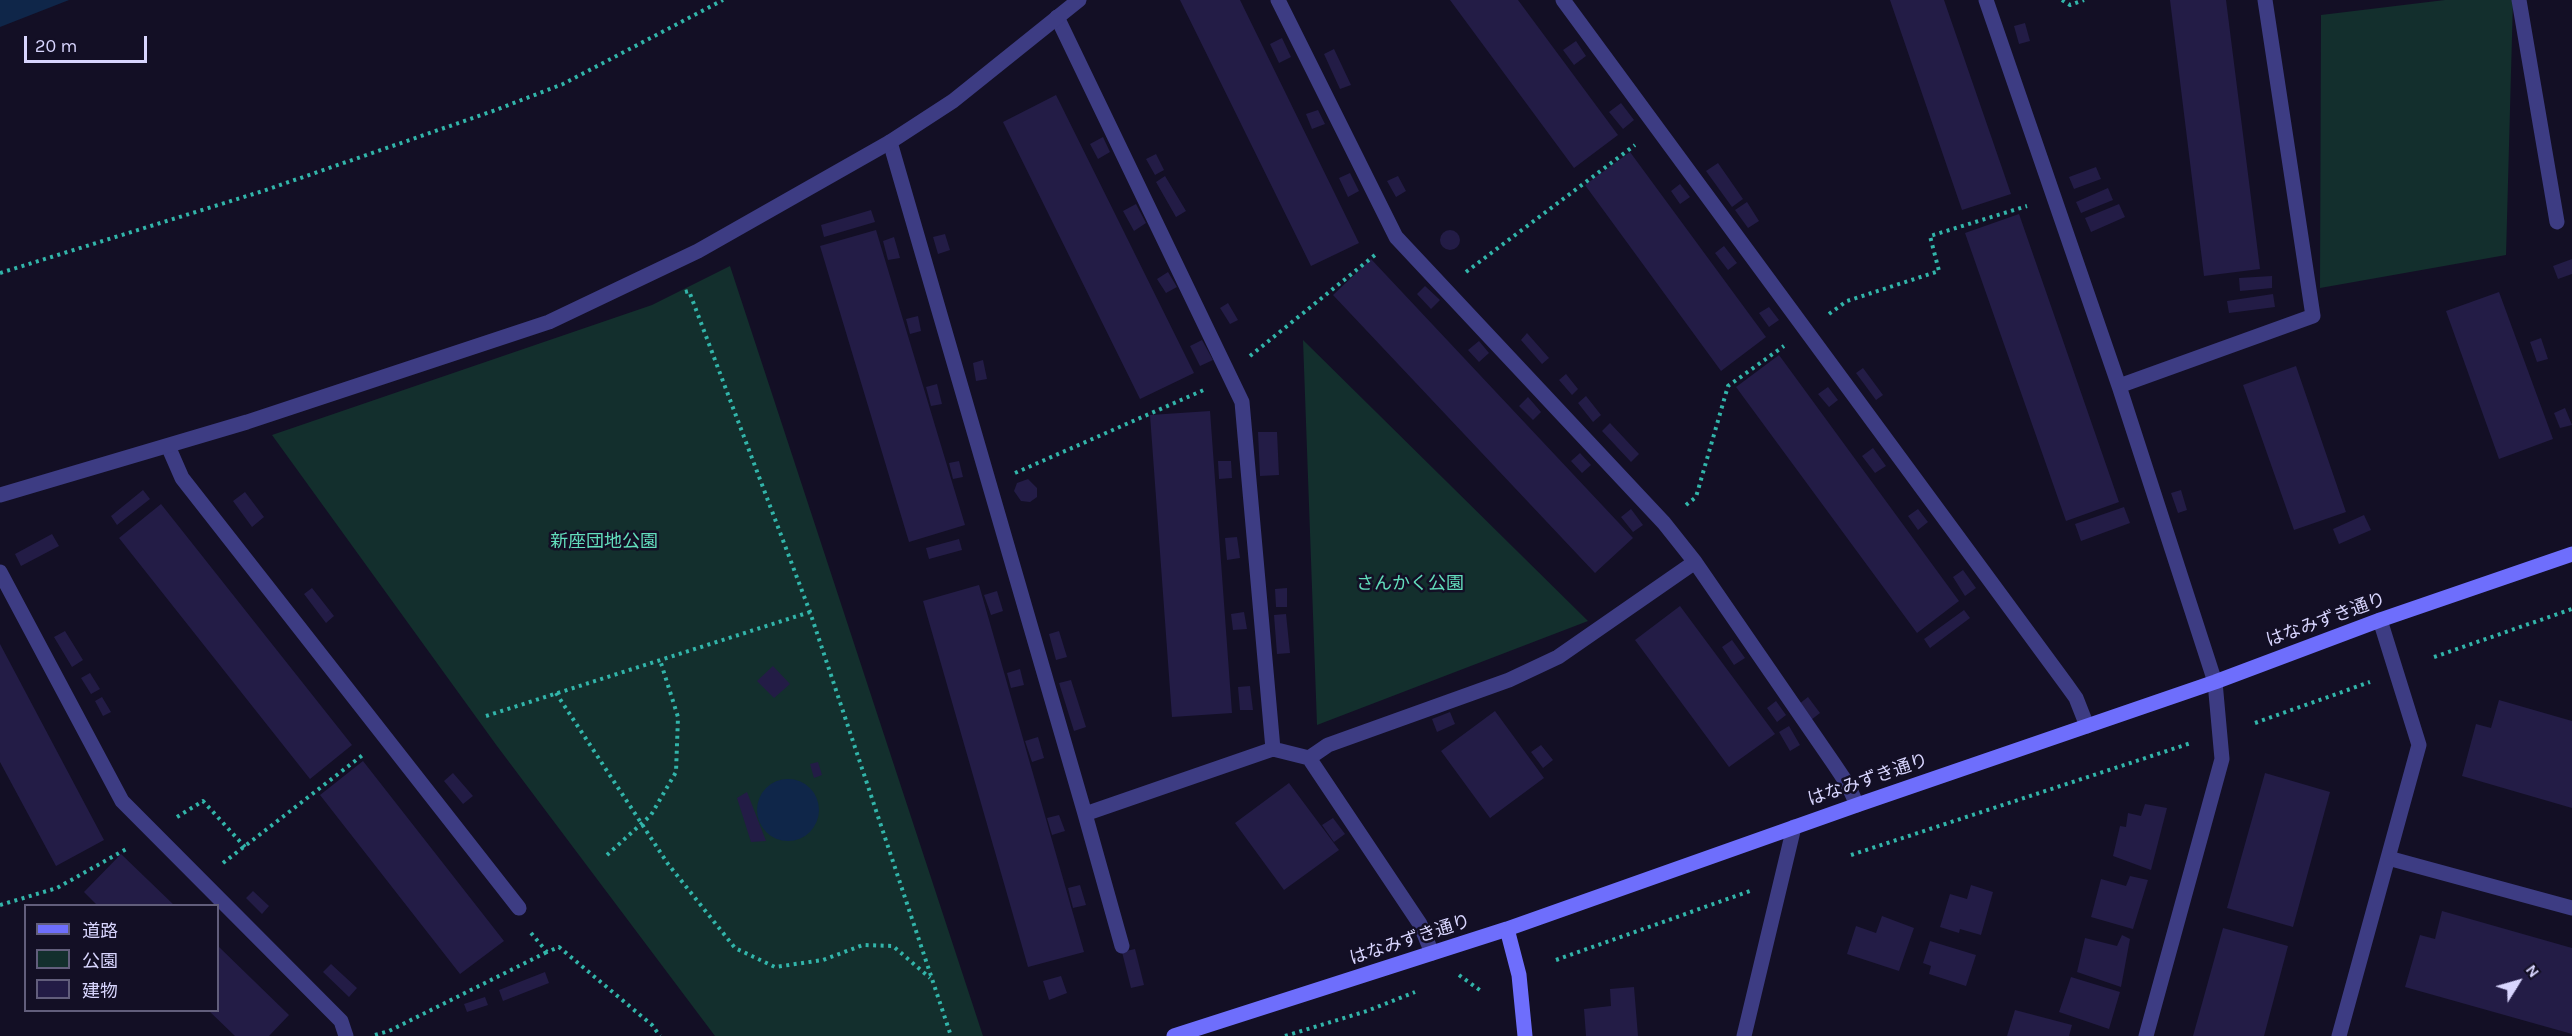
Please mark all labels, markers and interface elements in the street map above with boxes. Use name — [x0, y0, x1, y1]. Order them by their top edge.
scale bar — [27, 24, 150, 62]
text: 20 m — [35, 35, 77, 57]
park label: 新座団地公園 — [550, 531, 658, 553]
park label: さんかく公園 — [1356, 573, 1464, 595]
street label: はなみずき通り — [2263, 588, 2389, 652]
street label: はなみずき通り — [1805, 749, 1931, 811]
legend — [24, 904, 219, 1012]
street label: はなみずき通り — [1347, 910, 1473, 970]
text: 道路 — [82, 920, 118, 942]
text: 公園 — [82, 950, 118, 972]
north arrow — [2488, 952, 2548, 1012]
text: N — [2522, 961, 2544, 981]
text: 建物 — [82, 980, 118, 1002]

